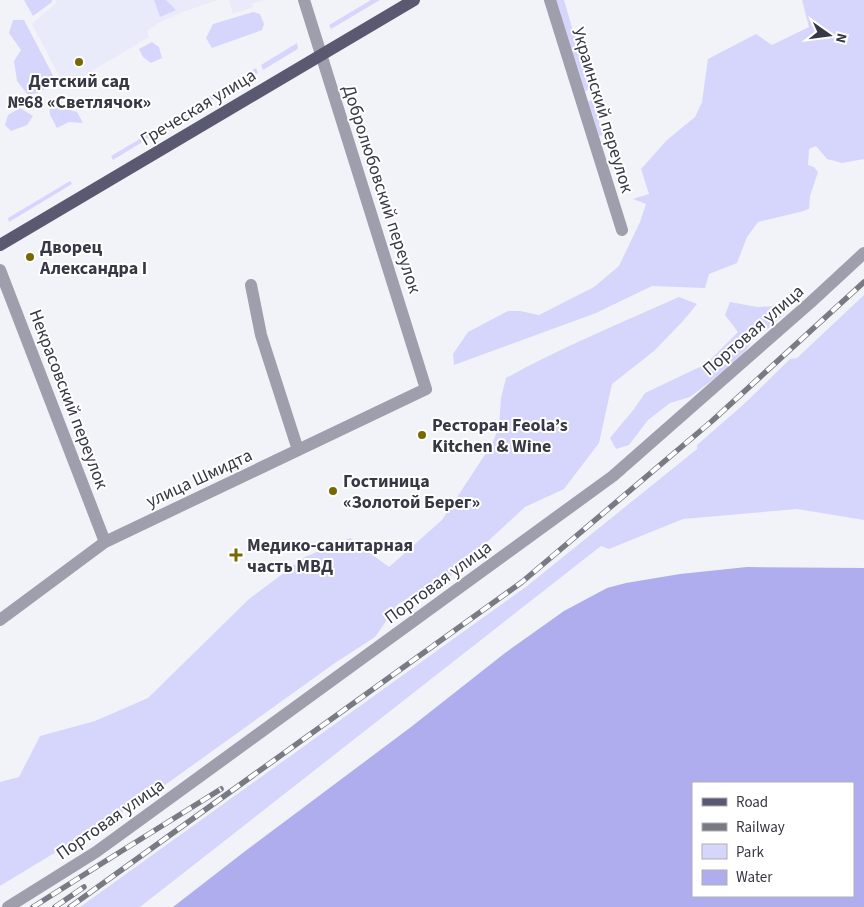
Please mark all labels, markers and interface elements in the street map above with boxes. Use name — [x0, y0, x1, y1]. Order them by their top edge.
north arrow — [804, 10, 854, 60]
street label: Украинский переулок — [565, 24, 640, 196]
text: N — [830, 31, 851, 45]
marker: Детский сад №68 «Светлячок» — [73, 56, 85, 68]
street label: Греческая улица — [136, 63, 261, 152]
place label: Детский сад №68 «Светлячок» — [7, 69, 151, 115]
street label: Добролюбовский переулок — [336, 82, 427, 297]
place label: Дворец Александра I — [39, 235, 147, 281]
marker: Дворец Александра I — [24, 251, 36, 263]
street label: Портовая улица — [697, 279, 809, 382]
street label: Некрасовский переулок — [23, 306, 114, 493]
place label: Ресторан Feola’s Kitchen & Wine — [432, 413, 568, 459]
marker: Ресторан Feola’s Kitchen & Wine — [416, 429, 428, 441]
street label: улица Шмидта — [142, 443, 256, 514]
place label: Гостиница «Золотой Берег» — [343, 469, 480, 515]
marker: Гостиница «Золотой Берег» — [327, 485, 339, 497]
place label: Медико-санитарная часть МВД — [247, 533, 413, 579]
street label: Портовая улица — [380, 535, 497, 630]
marker: Медико-санитарная часть МВД — [229, 548, 243, 562]
street label: Портовая улица — [51, 773, 170, 866]
legend — [692, 782, 854, 897]
text: Road — [736, 792, 768, 813]
text: Railway — [736, 817, 785, 838]
text: Park — [736, 842, 765, 863]
text: Water — [736, 867, 773, 888]

